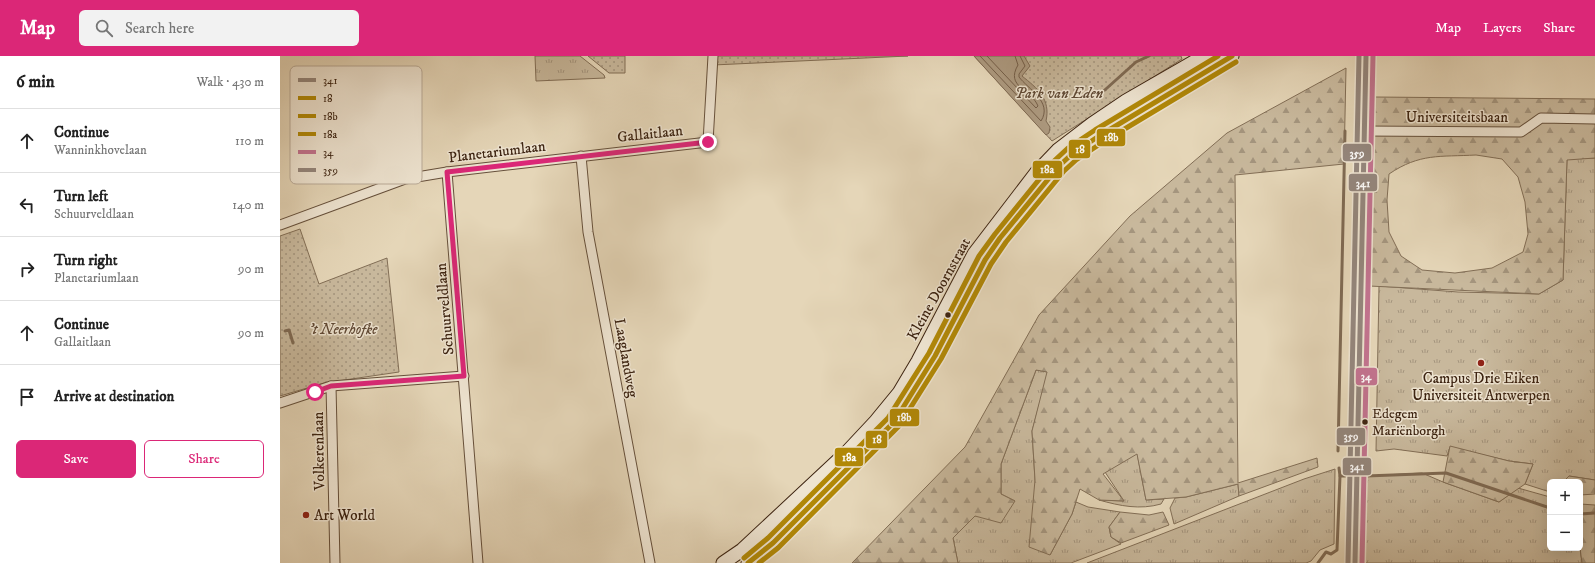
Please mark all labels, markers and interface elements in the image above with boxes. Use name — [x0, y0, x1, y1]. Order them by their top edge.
search box — [79, 10, 359, 46]
text: Map — [20, 17, 55, 40]
icon: search — [93, 17, 115, 39]
text: Search here — [125, 19, 194, 38]
text: Map — [1435, 19, 1461, 37]
text: Layers — [1483, 19, 1521, 37]
text: Share — [1543, 19, 1575, 37]
legend — [290, 66, 422, 184]
text: 6 min — [16, 71, 55, 93]
text: Walk · 430 m — [196, 74, 264, 90]
text: 341 — [323, 74, 337, 88]
park label: Park van Eden — [1015, 84, 1103, 103]
text: 18 — [323, 92, 333, 106]
street label: Universiteitsbaan — [1406, 108, 1508, 127]
text: 18b — [323, 110, 338, 124]
street label: Gallaitlaan — [616, 121, 684, 147]
text: Continue — [54, 123, 109, 142]
text: 18a — [323, 128, 338, 142]
line badge: 18b — [1096, 128, 1126, 147]
icon: ahead — [16, 130, 38, 152]
text: 18b — [1104, 131, 1118, 145]
text: 110 m — [235, 133, 264, 149]
route end — [699, 133, 717, 151]
street label: Planetariumlaan — [447, 137, 547, 167]
line badge: 18 — [1068, 139, 1091, 159]
text: Wanninkhovelaan — [54, 142, 147, 158]
text: 18 — [1075, 143, 1085, 157]
line badge: 359 — [1342, 143, 1372, 162]
text: 34 — [323, 146, 334, 160]
text: 359 — [1349, 147, 1365, 161]
line badge: 18a — [1032, 160, 1063, 179]
text: 18a — [1040, 163, 1054, 177]
text: 359 — [323, 164, 338, 178]
line badge: 341 — [1348, 173, 1378, 192]
text: 341 — [1356, 177, 1370, 191]
text: Turn left — [54, 187, 108, 206]
icon: left — [16, 194, 38, 216]
text: 140 m — [232, 197, 264, 213]
text: Schuurveldlaan — [54, 206, 134, 222]
street label: Kleine Doornstraat — [903, 234, 975, 344]
text: Turn right — [54, 251, 117, 270]
icon: right — [16, 258, 38, 280]
text: 90 m — [238, 261, 264, 277]
street label: Schuurveldlaan — [432, 262, 458, 356]
text: Planetariumlaan — [54, 270, 139, 286]
unlabelled marker — [943, 310, 953, 320]
text: Continue — [54, 315, 109, 334]
street label: Laaglandweg — [610, 317, 642, 400]
park label: 't Neerhofke — [309, 320, 378, 339]
icon: ahead — [16, 322, 38, 344]
text: 90 m — [238, 325, 264, 341]
text: Gallaitlaan — [54, 334, 111, 350]
marker: Campus Drie Eiken Universiteit Antwerpen — [1476, 358, 1486, 368]
line badge: 34 — [1355, 367, 1378, 386]
place label: Campus Drie Eiken Universiteit Antwerpen — [1412, 369, 1550, 405]
text: 34 — [1361, 370, 1372, 384]
route start — [306, 383, 324, 401]
icon: arrive — [16, 386, 38, 408]
text: Arrive at destination — [54, 387, 174, 406]
place label: Edegem Mariënborgh — [1372, 405, 1446, 440]
line badge: 18b — [889, 408, 920, 427]
street label: Volkerenlaan — [309, 411, 329, 491]
text: 18b — [897, 411, 911, 425]
marker: Edegem Mariënborgh — [1360, 417, 1370, 427]
line badge: 359 — [1336, 427, 1366, 446]
line badge: 18 — [865, 430, 888, 449]
text: 359 — [1343, 430, 1359, 444]
text: 18 — [872, 433, 882, 447]
button: Save — [16, 440, 136, 478]
button: Share — [144, 440, 264, 478]
line badge: 18a — [834, 447, 864, 467]
text: 18a — [842, 451, 856, 465]
line badge: 341 — [1342, 457, 1372, 476]
text: 341 — [1350, 460, 1364, 474]
map controls — [1547, 479, 1583, 551]
button: + — [1547, 479, 1583, 515]
place label: Art World — [314, 506, 375, 525]
marker: Art World — [301, 510, 311, 520]
button: − — [1547, 515, 1583, 551]

